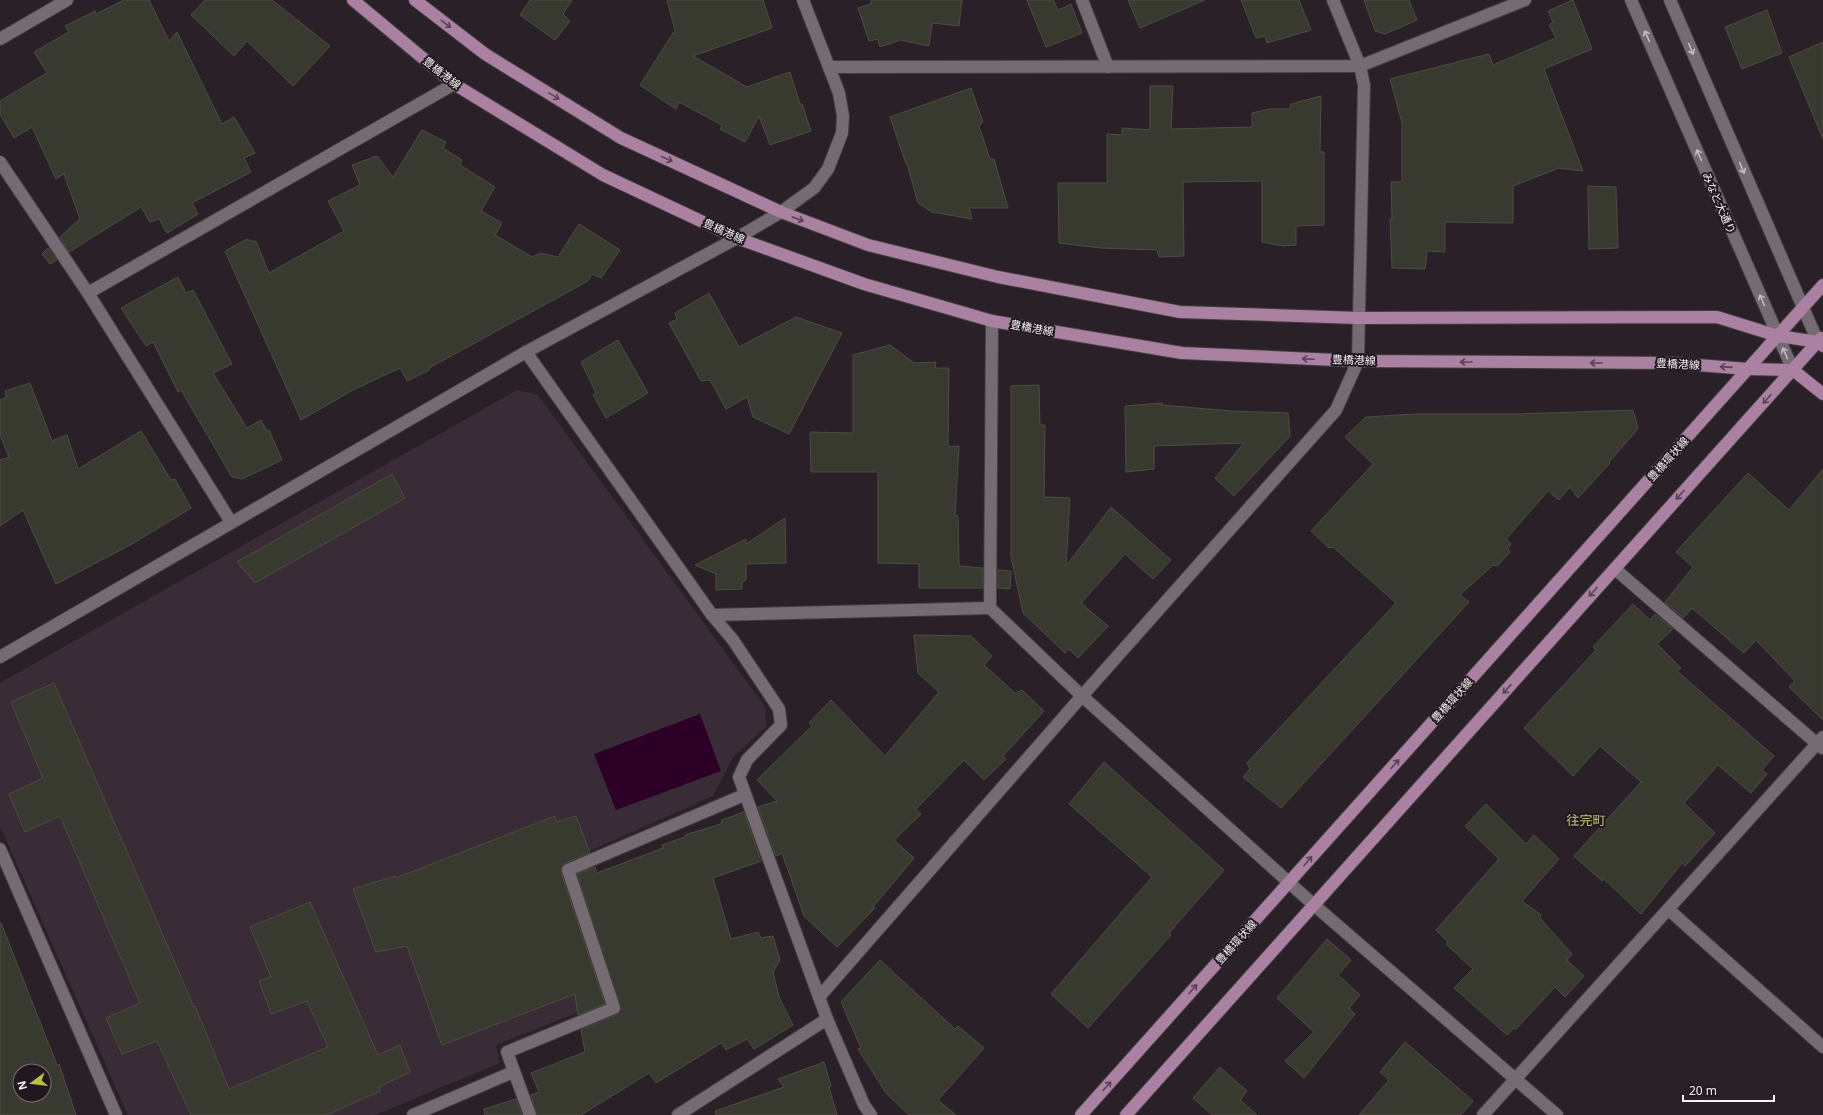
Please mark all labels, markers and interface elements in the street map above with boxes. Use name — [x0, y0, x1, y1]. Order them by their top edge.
one-way arrow — [441, 19, 452, 28]
one-way arrow — [1643, 31, 1650, 43]
one-way arrow — [1688, 42, 1695, 54]
street label: 豊橋港線 — [420, 53, 464, 92]
one-way arrow — [548, 93, 560, 101]
one-way arrow — [1695, 150, 1702, 162]
one-way arrow — [661, 156, 673, 163]
one-way arrow — [1739, 162, 1746, 174]
street label: みなと大通り — [1699, 170, 1740, 236]
street label: 豊橋港線 — [701, 215, 747, 246]
one-way arrow — [792, 215, 804, 223]
one-way arrow — [1758, 295, 1765, 307]
street label: 豊橋港線 — [1009, 316, 1055, 339]
one-way arrow — [1781, 347, 1788, 359]
street label: 豊橋港線 — [1332, 351, 1376, 368]
one-way arrow — [1302, 355, 1315, 362]
street label: 豊橋港線 — [1656, 355, 1700, 372]
one-way arrow — [1460, 358, 1473, 366]
one-way arrow — [1590, 359, 1603, 367]
one-way arrow — [1720, 364, 1733, 371]
one-way arrow — [1762, 393, 1771, 404]
street label: 豊橋環状線 — [1644, 433, 1692, 484]
one-way arrow — [1676, 490, 1685, 500]
one-way arrow — [1589, 587, 1598, 598]
street label: 豊橋環状線 — [1428, 674, 1476, 725]
one-way arrow — [1502, 684, 1511, 694]
one-way arrow — [1390, 759, 1399, 769]
district label: 往完町 — [1566, 811, 1606, 829]
one-way arrow — [1303, 856, 1313, 866]
street label: 豊橋環状線 — [1212, 916, 1260, 967]
one-way arrow — [1189, 984, 1198, 994]
north arrow — [12, 1063, 52, 1103]
scale bar — [1683, 1077, 1774, 1103]
text: N — [13, 1079, 30, 1092]
one-way arrow — [1102, 1081, 1111, 1091]
text: 20 m — [1689, 1082, 1717, 1099]

